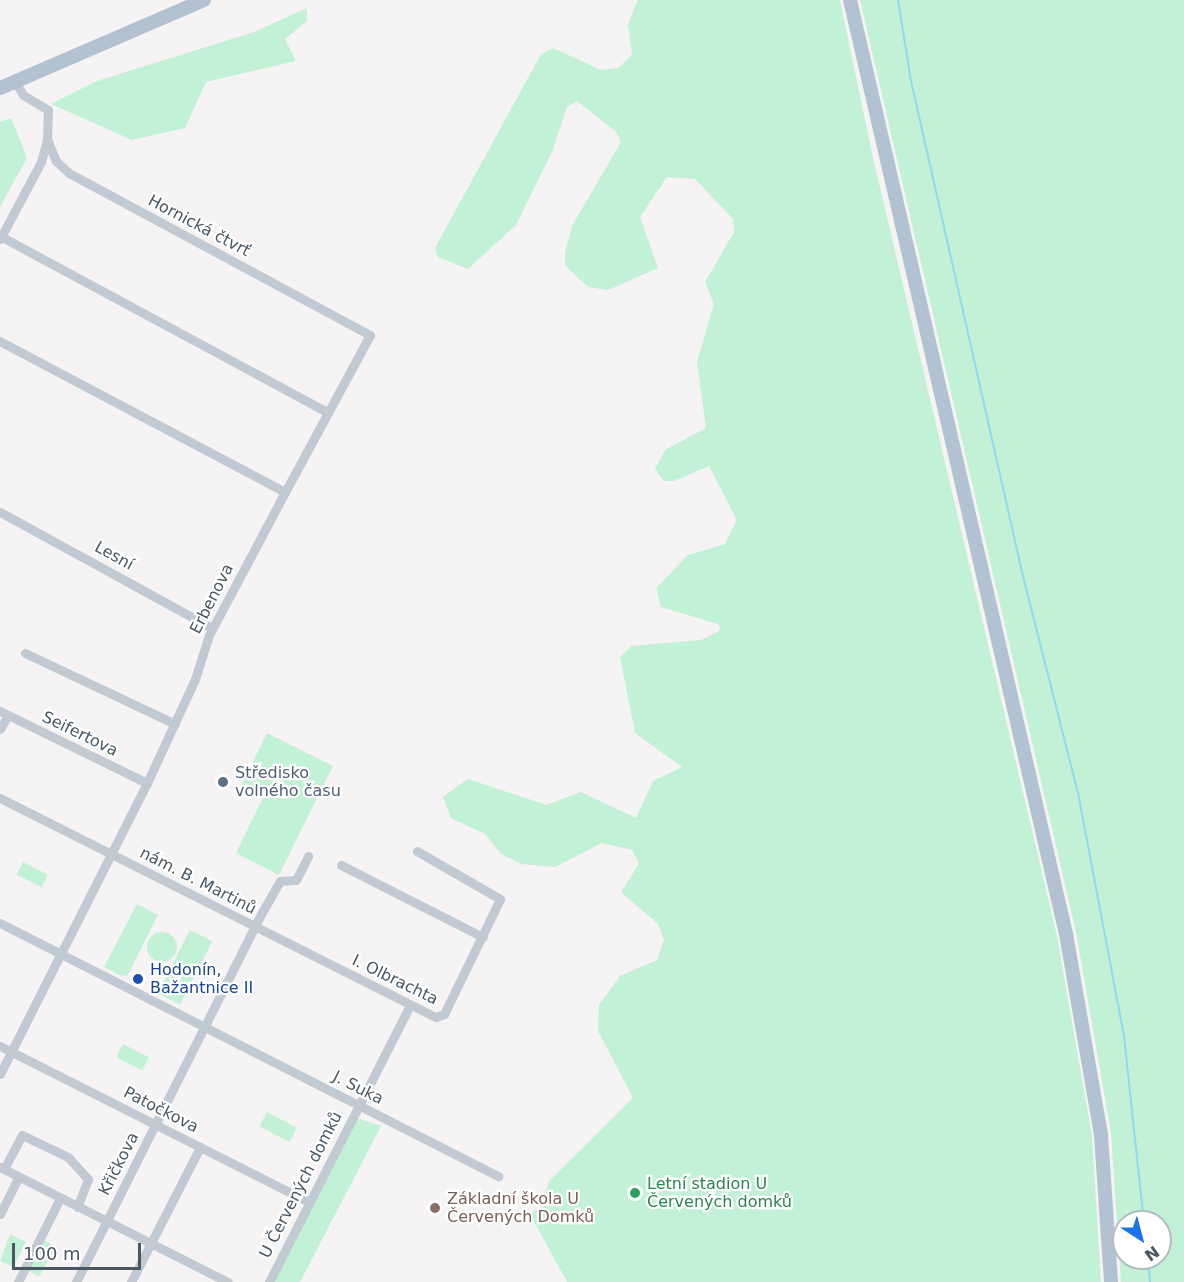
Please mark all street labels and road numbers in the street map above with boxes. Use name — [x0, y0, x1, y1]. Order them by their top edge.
street label: Hornická čtvrť — [145, 191, 253, 261]
street label: Lesní — [91, 538, 137, 574]
street label: Erbenova — [186, 561, 238, 637]
street label: Seifertova — [39, 707, 121, 761]
street label: nám. B. Martinů — [137, 843, 259, 919]
street label: I. Olbrachta — [349, 951, 441, 1009]
street label: J. Suka — [330, 1067, 386, 1109]
street label: Patočkova — [120, 1083, 202, 1137]
street label: U Červených domků — [256, 1109, 346, 1261]
street label: Křičkova — [95, 1129, 143, 1199]

